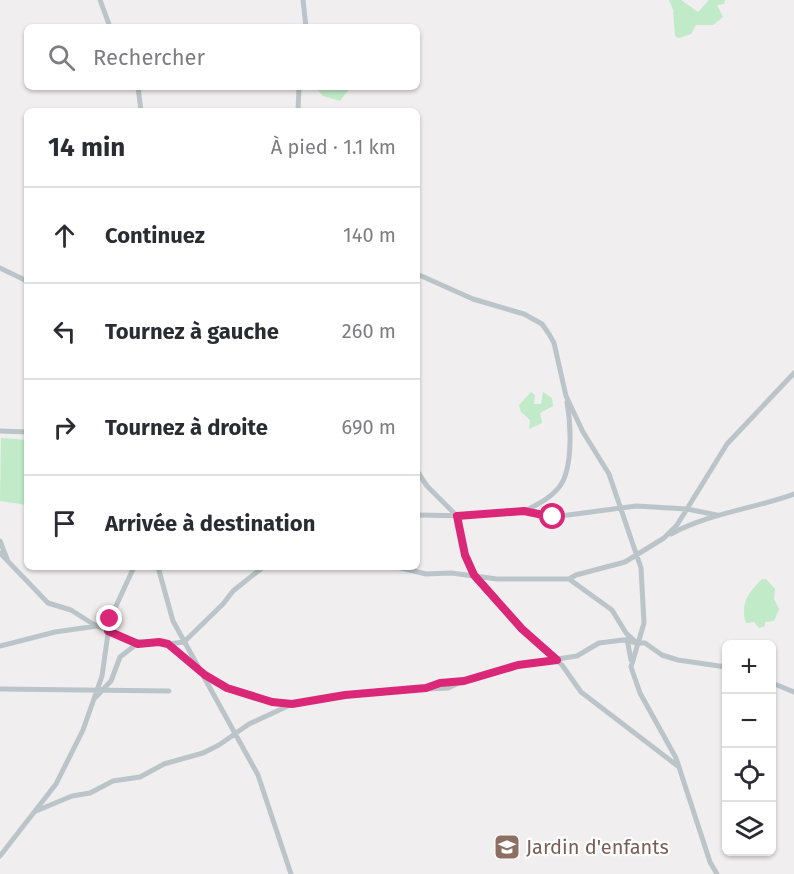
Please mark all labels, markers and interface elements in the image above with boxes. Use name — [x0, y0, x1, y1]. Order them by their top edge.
search box — [24, 24, 420, 90]
icon: search — [45, 41, 78, 74]
text: Rechercher — [93, 44, 205, 71]
text: 14 min — [48, 132, 125, 163]
text: À pied · 1.1 km — [271, 135, 396, 159]
icon: ahead — [48, 219, 81, 252]
text: Continuez — [105, 222, 205, 249]
text: 140 m — [343, 223, 396, 247]
icon: left — [48, 315, 81, 348]
text: Tournez à gauche — [105, 318, 279, 345]
text: 260 m — [342, 319, 396, 343]
icon: right — [48, 411, 81, 444]
text: Tournez à droite — [105, 414, 268, 441]
text: 690 m — [342, 415, 396, 439]
route start — [539, 503, 565, 529]
icon: arrive — [48, 507, 81, 540]
text: Arrivée à destination — [105, 510, 315, 537]
route end — [96, 605, 122, 631]
map controls — [722, 640, 776, 856]
button: + — [722, 640, 776, 694]
button: − — [722, 694, 776, 748]
button: locate — [722, 748, 776, 802]
button: layers — [722, 802, 776, 856]
school or university icon: Jardin d'enfants — [492, 832, 522, 862]
place label: Jardin d'enfants — [526, 835, 669, 859]

